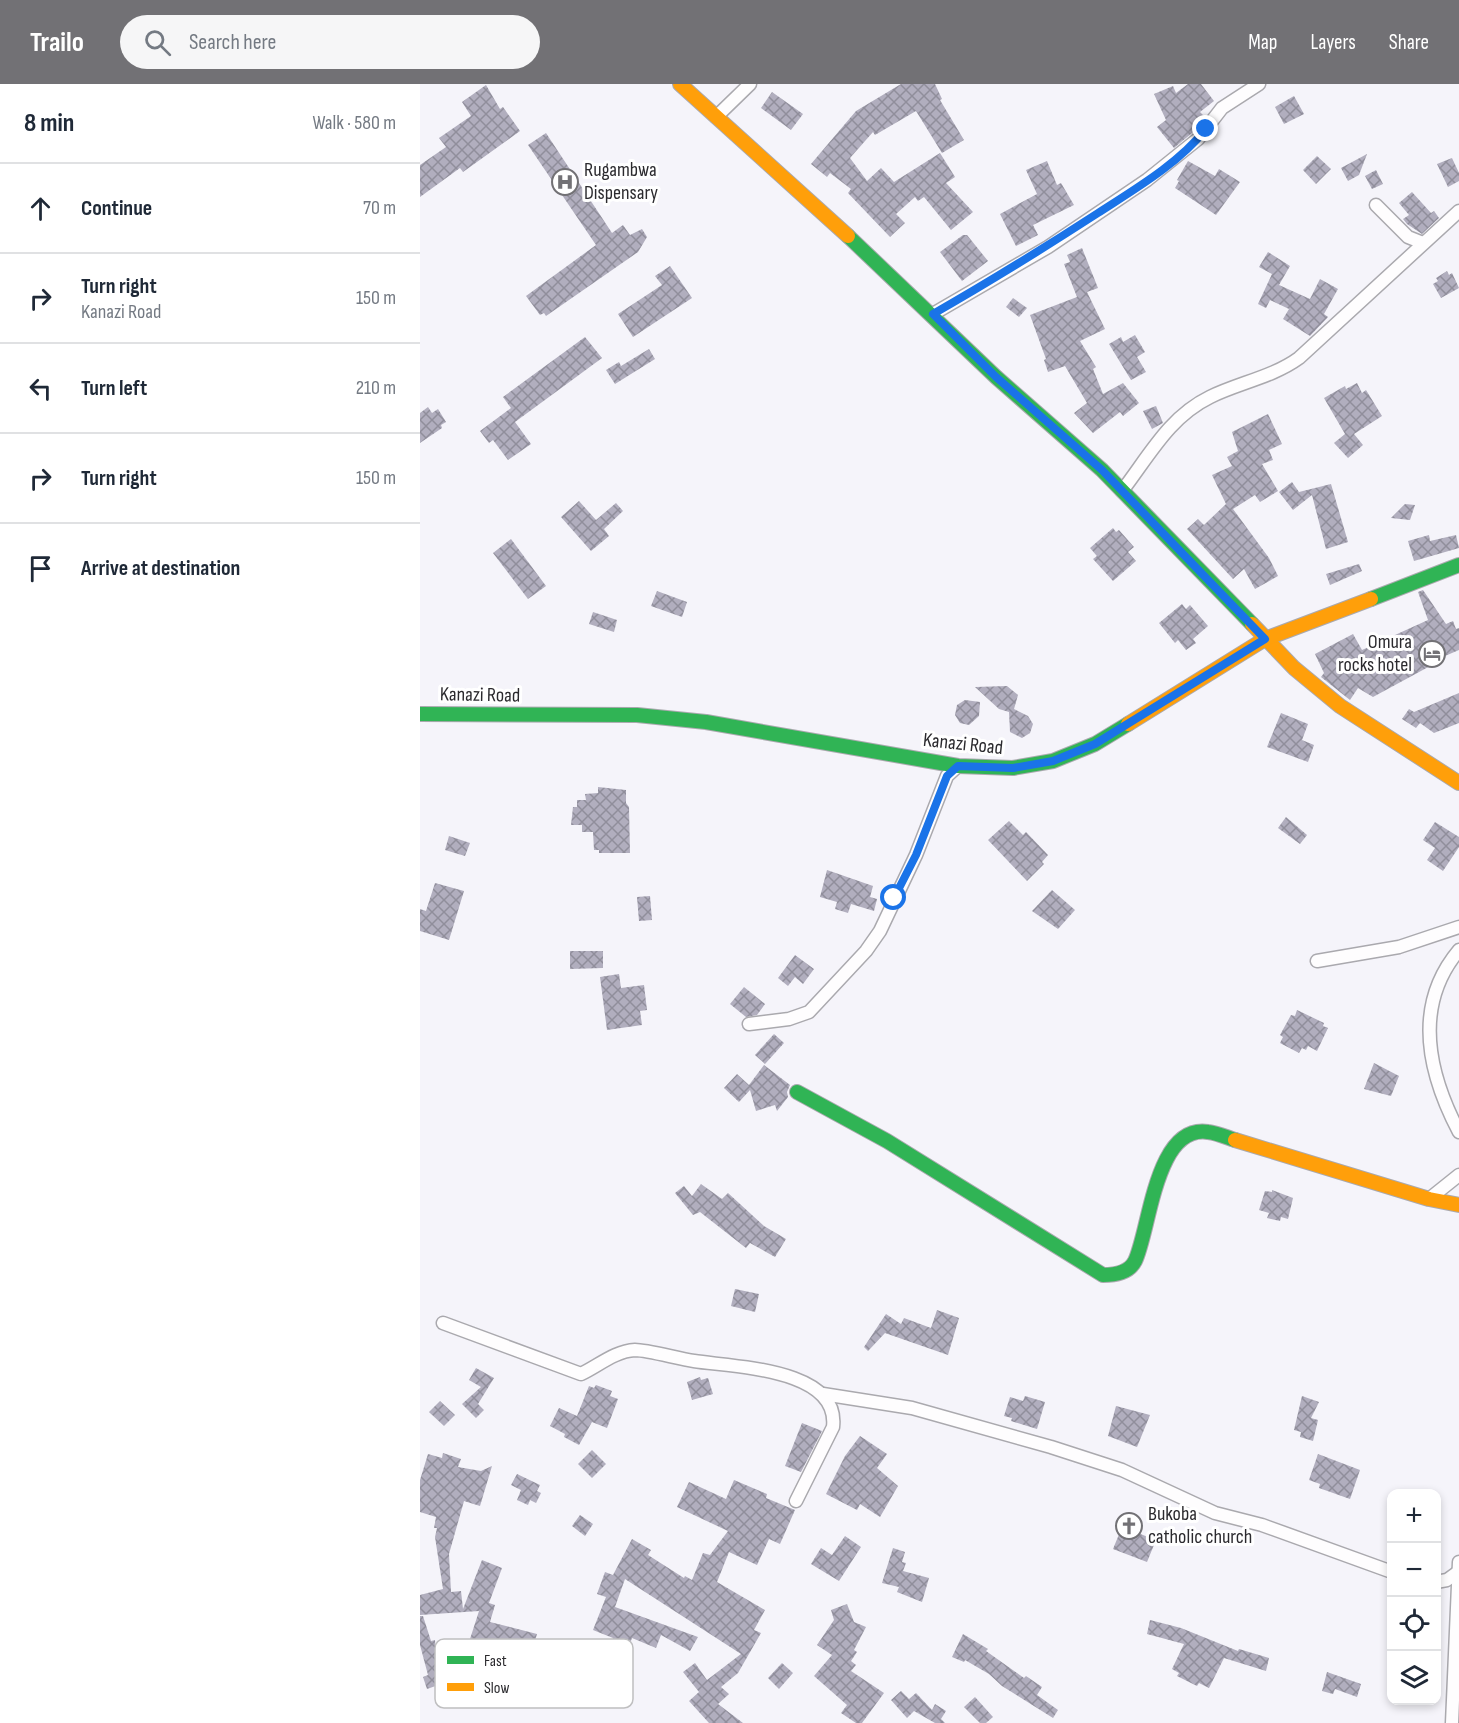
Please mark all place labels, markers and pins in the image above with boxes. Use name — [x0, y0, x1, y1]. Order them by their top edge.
place label: Rugambwa Dispensary — [584, 158, 658, 205]
hospital icon: Rugambwa Dispensary — [550, 167, 580, 197]
place label: Omura rocks hotel — [1338, 630, 1412, 677]
hotel icon: Omura rocks hotel — [1417, 639, 1447, 669]
place label: Bukoba catholic church — [1148, 1502, 1252, 1549]
church icon: Bukoba catholic church — [1114, 1511, 1144, 1541]

